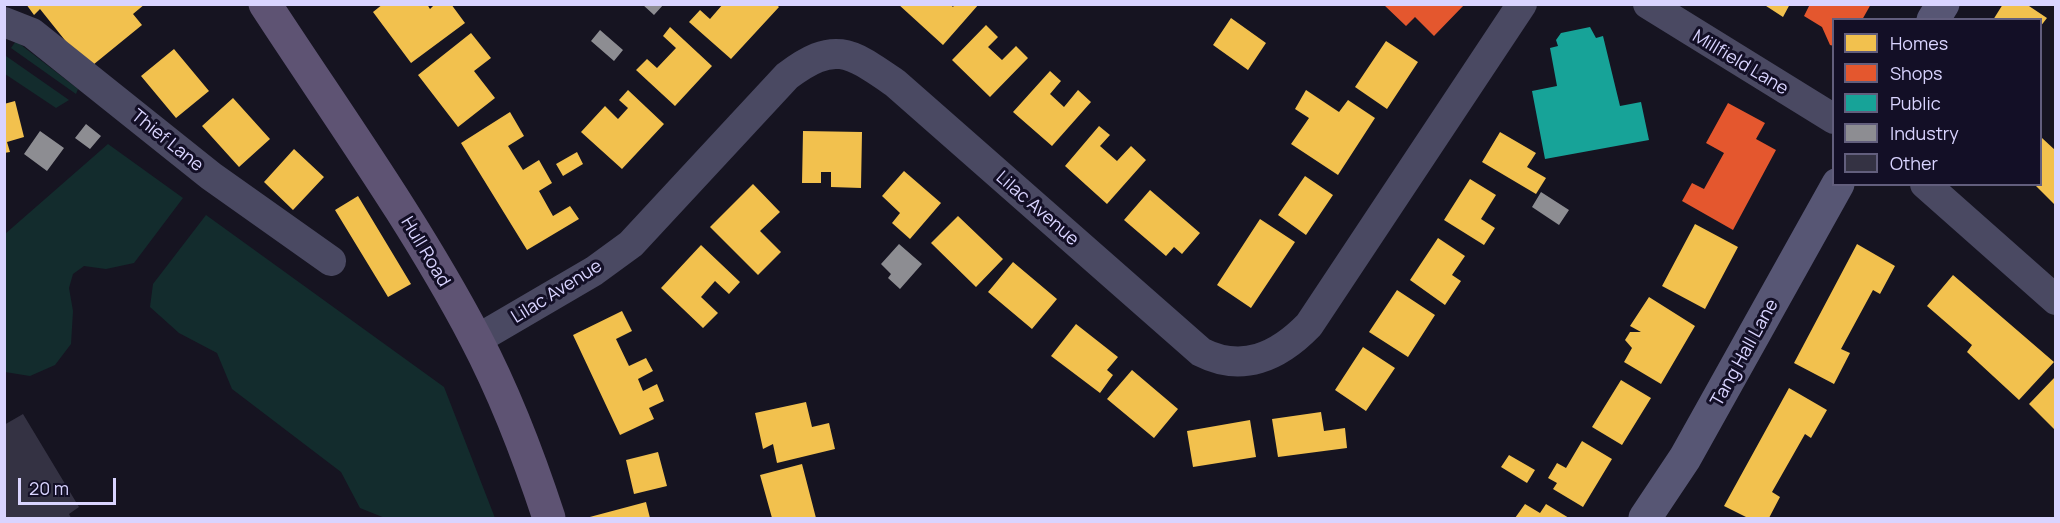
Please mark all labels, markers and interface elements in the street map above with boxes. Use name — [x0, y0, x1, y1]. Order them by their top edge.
legend — [1832, 18, 2042, 186]
street label: Millfield Lane — [1688, 26, 1792, 100]
text: Homes — [1890, 31, 1948, 55]
text: Shops — [1890, 61, 1942, 85]
text: Public — [1890, 91, 1941, 115]
street label: Thief Lane — [127, 105, 207, 177]
text: Industry — [1890, 121, 1959, 145]
text: Other — [1890, 151, 1938, 175]
street label: Lilac Avenue — [991, 167, 1083, 251]
street label: Hull Road — [396, 213, 454, 291]
street label: Lilac Avenue — [508, 256, 606, 328]
street label: Tang Hall Lane — [1707, 296, 1783, 410]
scale bar — [21, 466, 118, 504]
text: 20 m — [29, 476, 69, 500]

